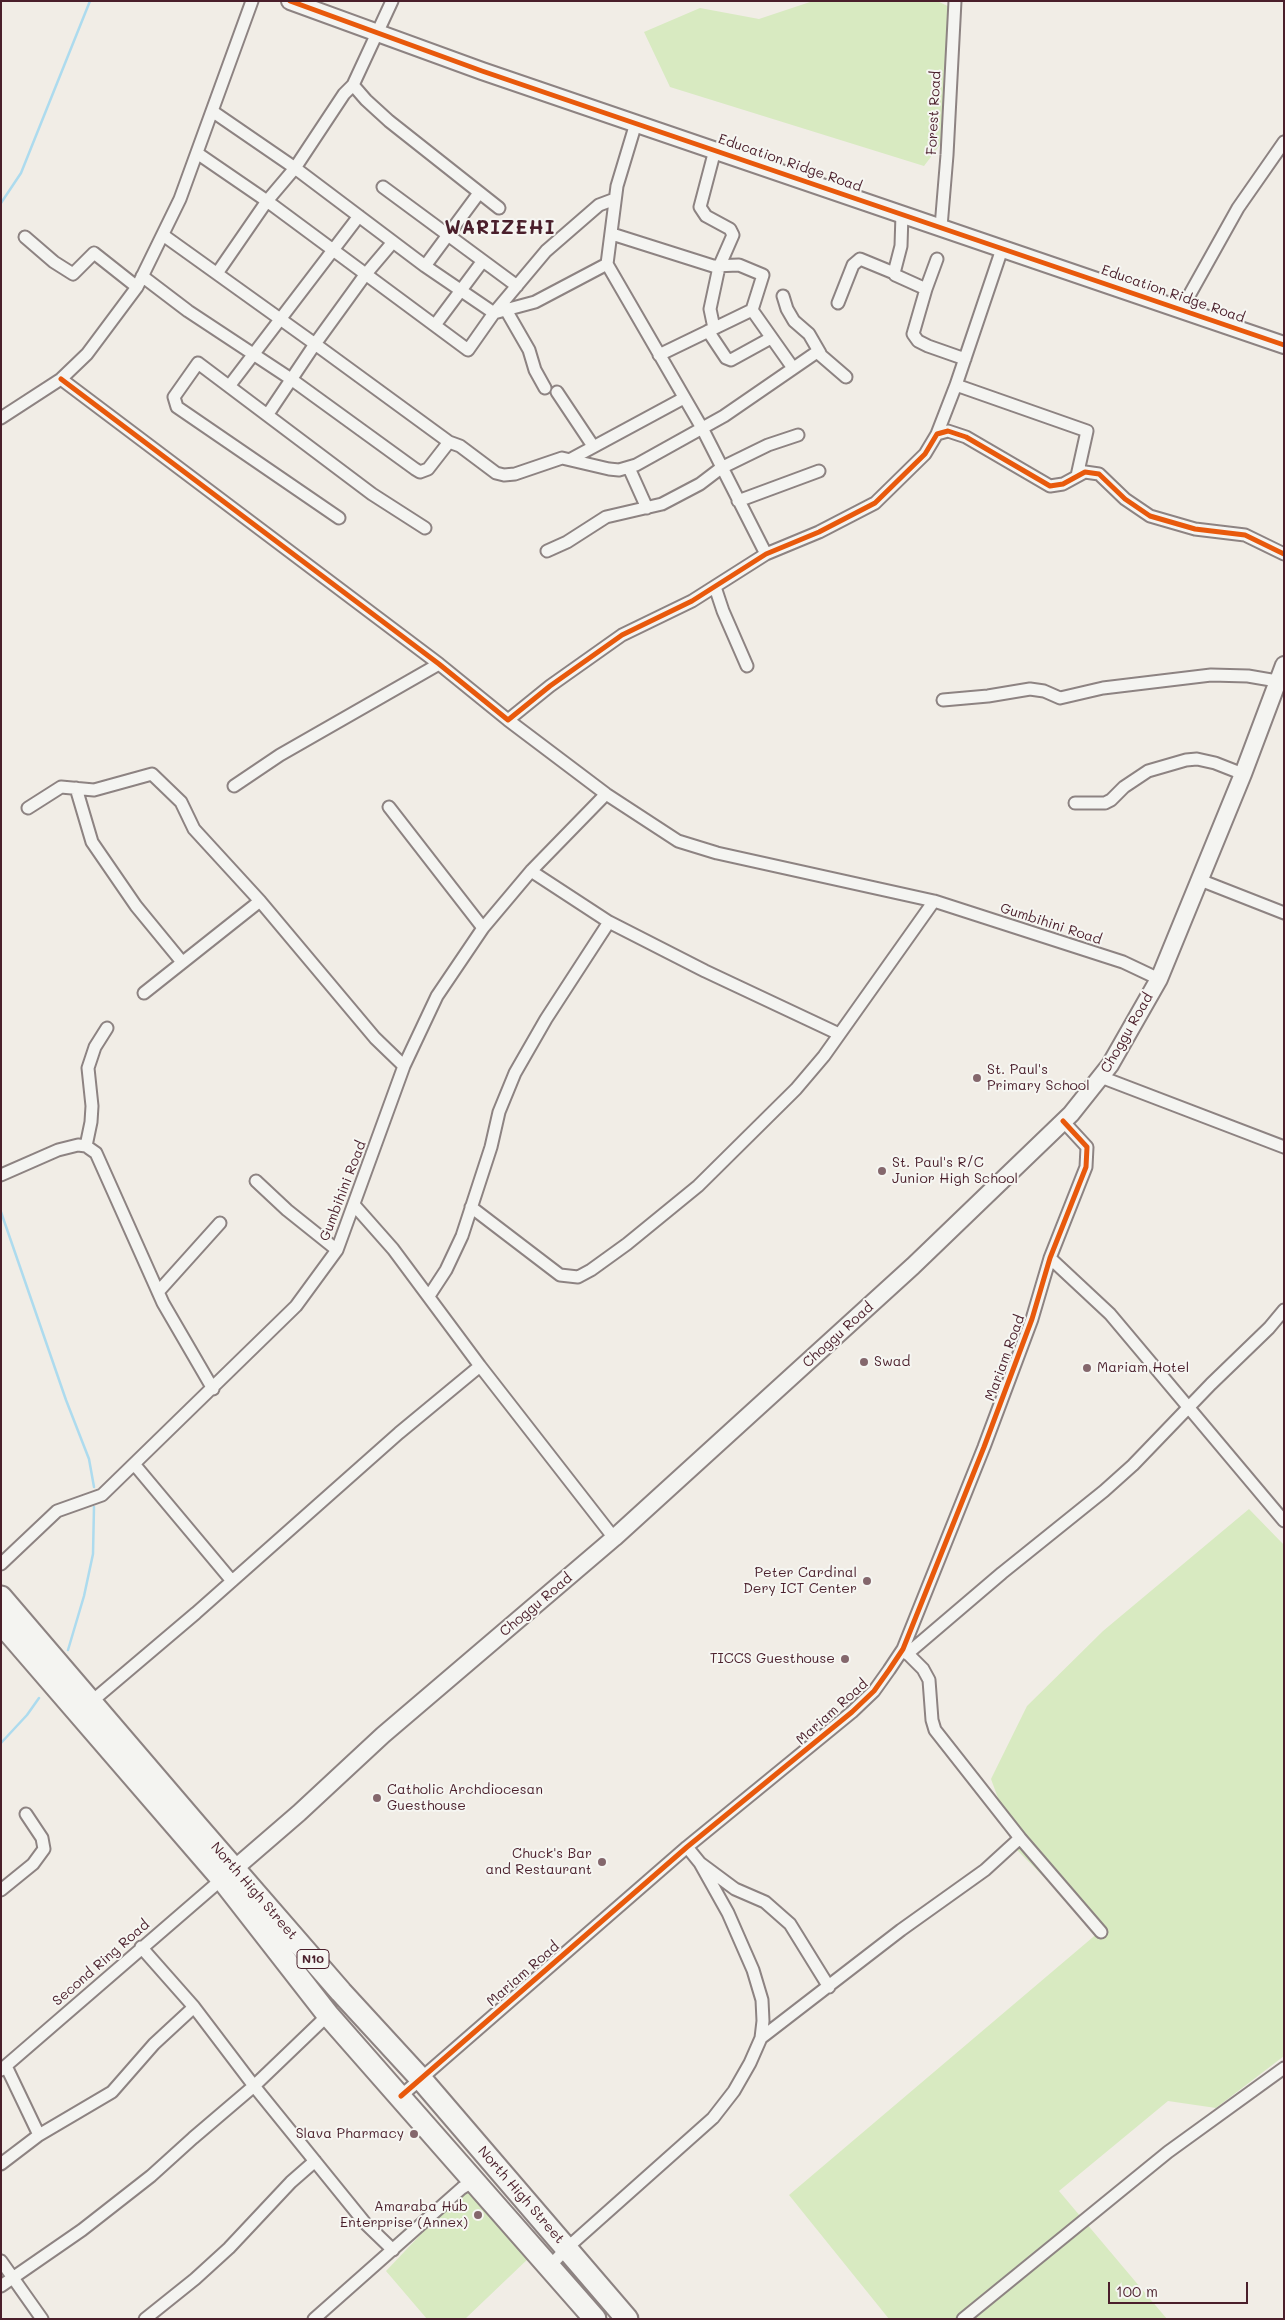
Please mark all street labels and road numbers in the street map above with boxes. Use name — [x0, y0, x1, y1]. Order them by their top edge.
street label: Forest Road — [923, 71, 945, 155]
street label: Education Ridge Road — [716, 131, 864, 195]
street label: Education Ridge Road — [1099, 262, 1247, 326]
street label: Gumbihini Road — [998, 900, 1104, 948]
street label: Choggu Road — [1097, 990, 1157, 1076]
street label: Gumbihini Road — [316, 1139, 370, 1243]
street label: Choggu Road — [799, 1299, 877, 1371]
street label: Mariam Road — [982, 1313, 1028, 1403]
street label: Choggu Road — [496, 1570, 576, 1640]
street label: Mariam Road — [793, 1676, 871, 1748]
street label: North High Street — [207, 1839, 301, 1943]
street label: Second Ring Road — [49, 1916, 153, 2010]
street label: Mariam Road — [483, 1938, 563, 2010]
road number: N10 — [297, 1950, 329, 1968]
street label: North High Street — [474, 2143, 568, 2247]

